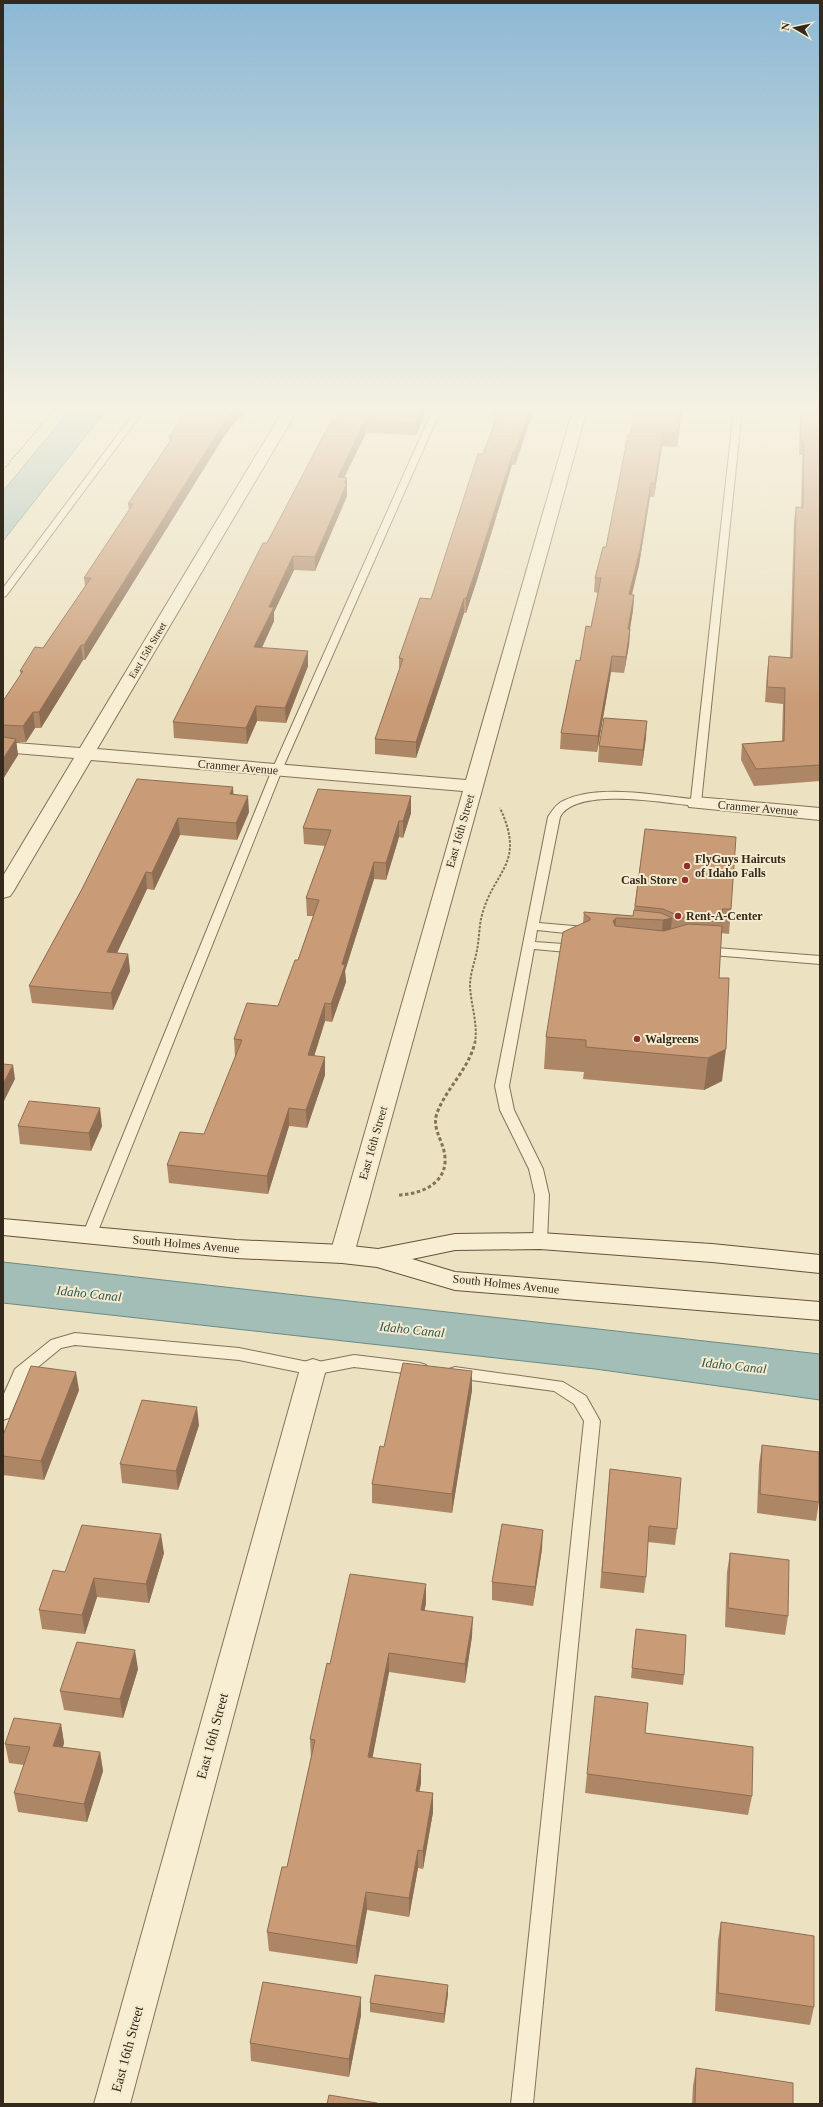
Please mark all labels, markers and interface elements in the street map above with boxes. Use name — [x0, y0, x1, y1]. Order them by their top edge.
north arrow — [775, 8, 815, 48]
text: N — [779, 22, 792, 31]
street label: East 15th Street — [126, 620, 169, 680]
street label: Cranmer Avenue — [197, 757, 279, 777]
street label: East 16th Street — [443, 792, 477, 869]
street label: Cranmer Avenue — [717, 798, 799, 818]
place label: FlyGuys Haircuts of Idaho Falls — [695, 852, 786, 880]
marker: FlyGuys Haircuts of Idaho Falls — [682, 861, 692, 871]
place label: Cash Store — [621, 873, 678, 887]
marker: Cash Store — [680, 875, 690, 885]
place label: Rent-A-Center — [686, 909, 763, 923]
marker: Rent-A-Center — [673, 911, 683, 921]
place label: Walgreens — [645, 1032, 699, 1046]
marker: Walgreens — [632, 1034, 642, 1044]
street label: East 16th Street — [356, 1104, 390, 1181]
street label: South Holmes Avenue — [132, 1232, 240, 1256]
street label: South Holmes Avenue — [452, 1271, 560, 1297]
water label: Idaho Canal — [55, 1283, 123, 1304]
water label: Idaho Canal — [378, 1319, 446, 1340]
water label: Idaho Canal — [700, 1355, 768, 1376]
street label: East 16th Street — [194, 1691, 231, 1781]
street label: East 16th Street — [109, 2004, 146, 2094]

